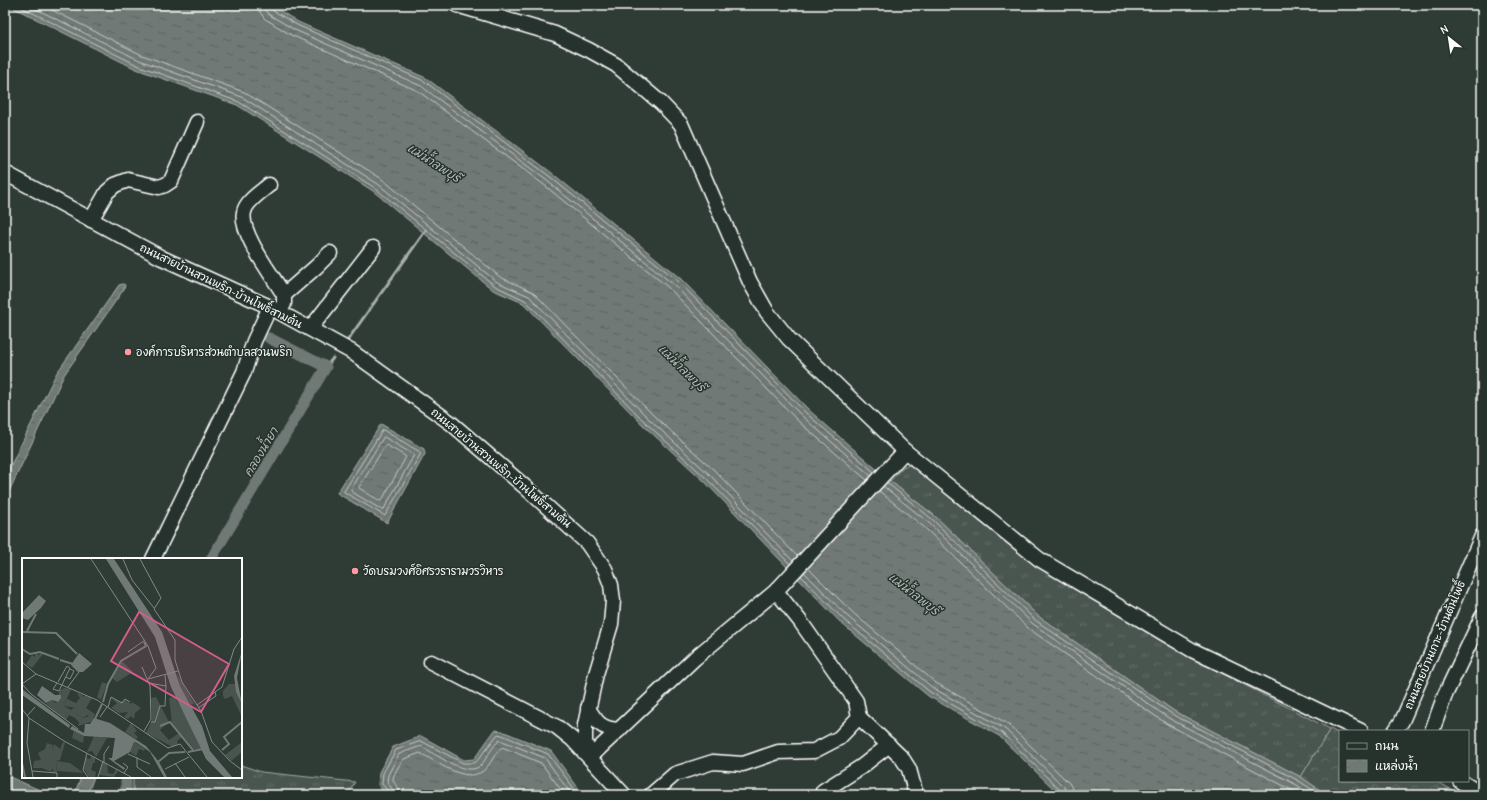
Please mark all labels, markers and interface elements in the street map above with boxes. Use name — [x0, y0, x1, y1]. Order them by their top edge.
north arrow — [1429, 18, 1469, 58]
text: N — [1438, 22, 1451, 37]
water label: แม่น้ำลพบุรี — [404, 137, 468, 189]
street label: ถนนสายบ้านสวนพริก-บ้านโพธิ์สามต้น — [138, 236, 307, 331]
water label: แม่น้ำลพบุรี — [654, 339, 714, 398]
place label: องค์การบริหารส่วนตำบลสวนพริก — [136, 344, 292, 359]
marker: องค์การบริหารส่วนตำบลสวนพริก — [123, 347, 133, 357]
street label: ถนนสายบ้านสวนพริก-บ้านโพธิ์สามต้น — [428, 401, 578, 531]
water label: คลองน้ำยา — [238, 422, 281, 479]
inset map — [22, 558, 242, 778]
place label: วัดบรมวงศ์อิศรวรารามวรวิหาร — [363, 563, 504, 578]
marker: วัดบรมวงศ์อิศรวรารามวรวิหาร — [350, 566, 360, 576]
water label: แม่น้ำลพบุรี — [885, 567, 947, 622]
street label: ถนนสายบ้านเกาะ-บ้านต้นโพธิ์ — [1397, 576, 1468, 711]
legend — [1339, 730, 1469, 782]
text: ถนน — [1375, 739, 1399, 753]
text: แหล่งน้ำ — [1375, 755, 1418, 773]

